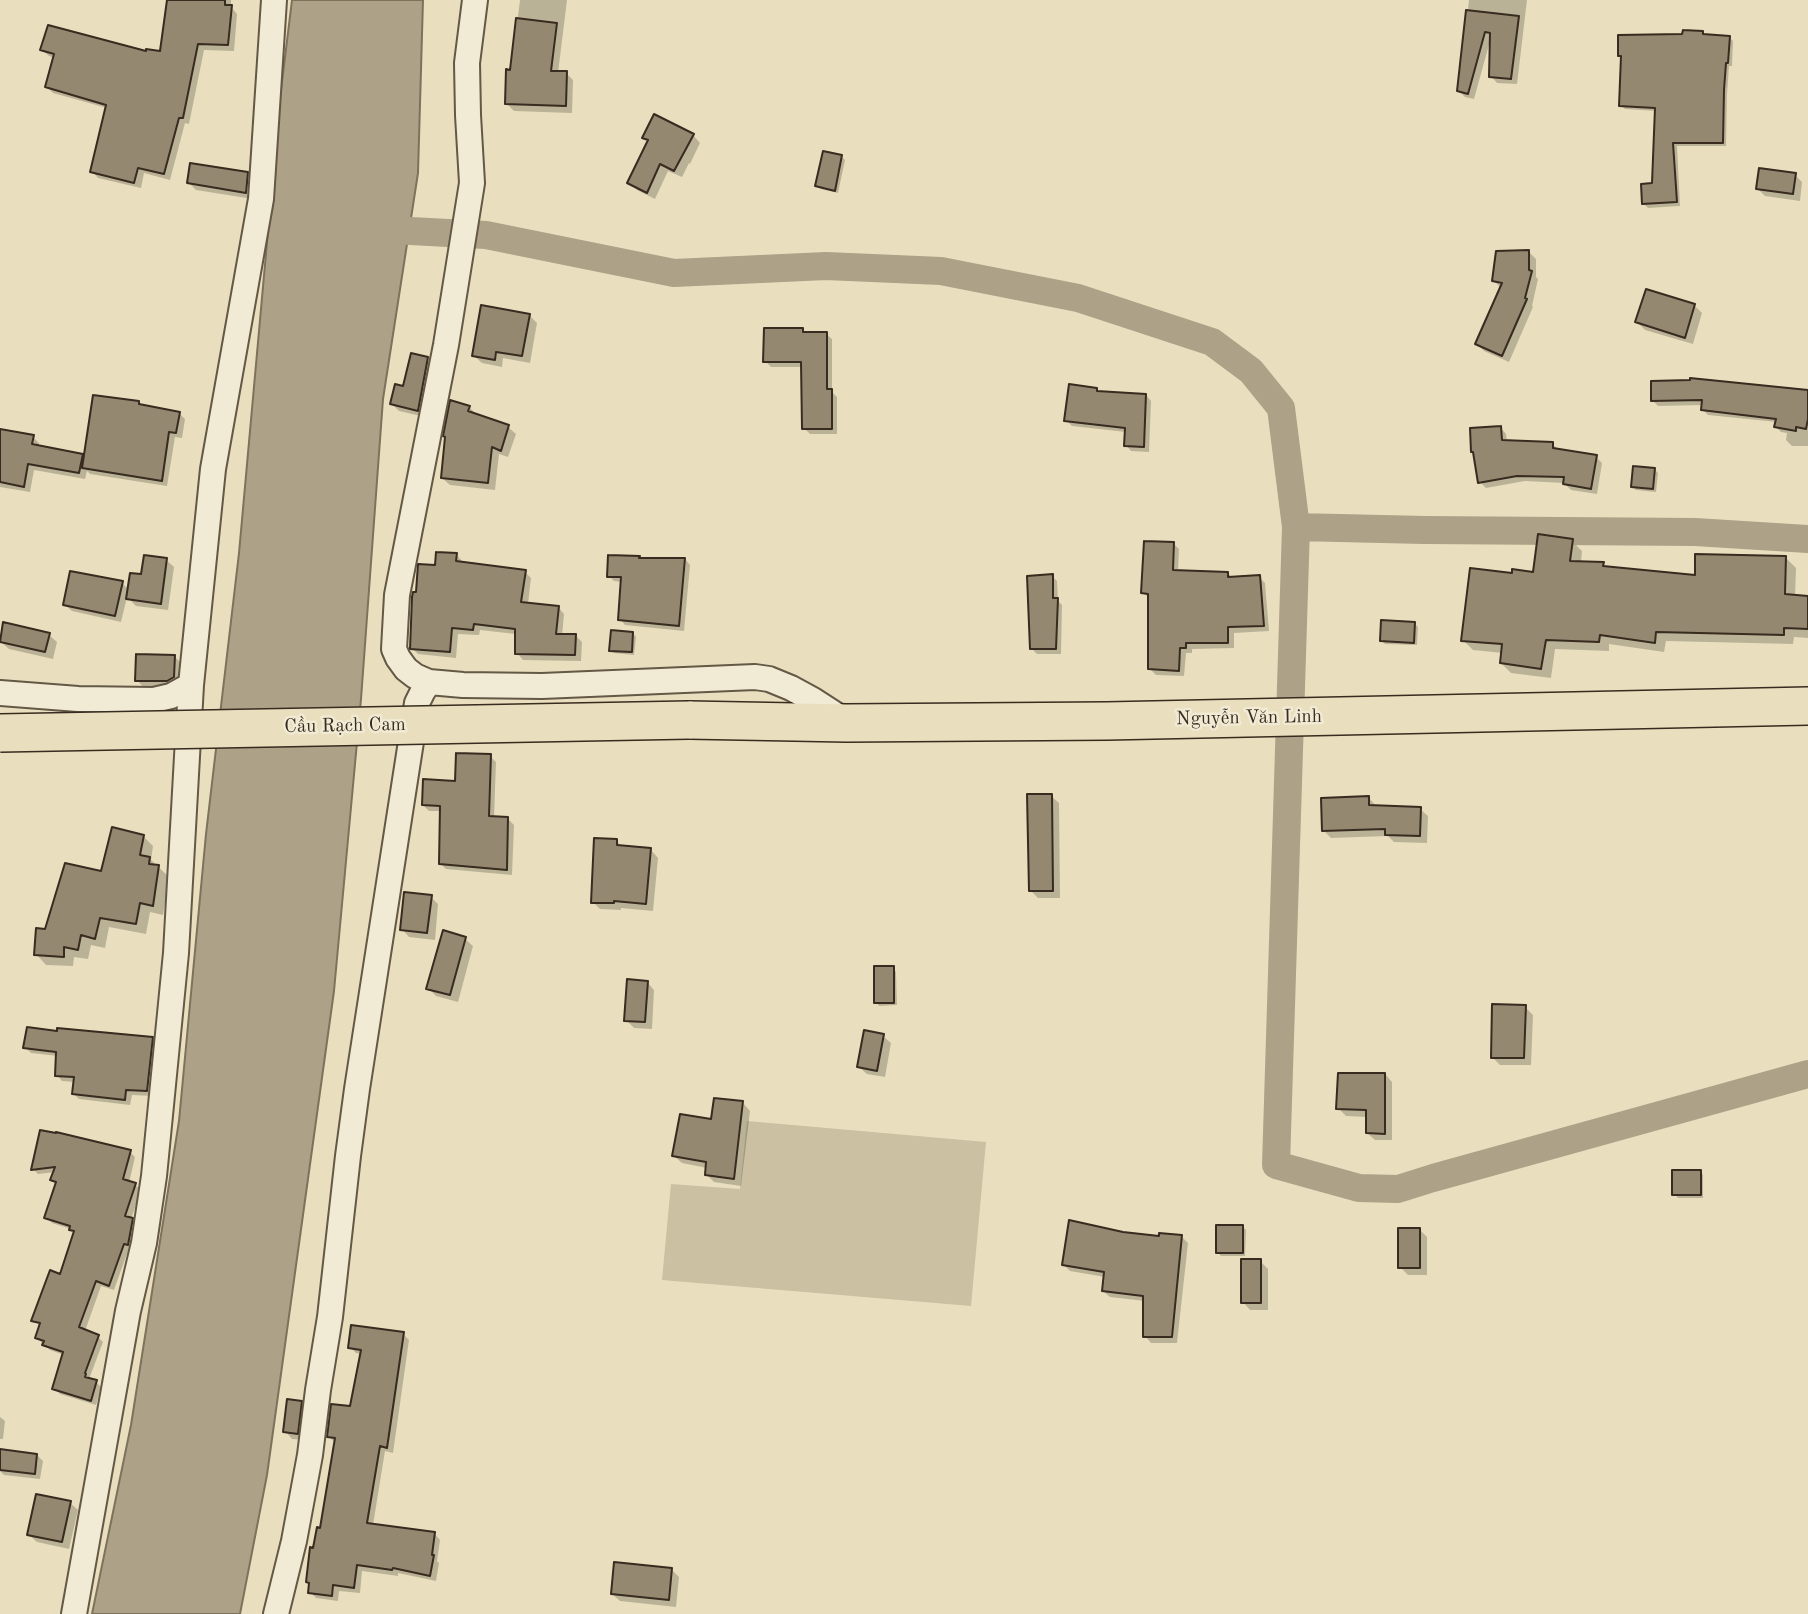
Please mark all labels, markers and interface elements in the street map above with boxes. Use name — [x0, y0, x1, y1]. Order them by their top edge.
street label: Nguyễn Văn Linh — [1176, 705, 1322, 731]
street label: Cầu Rạch Cam — [284, 714, 406, 738]

